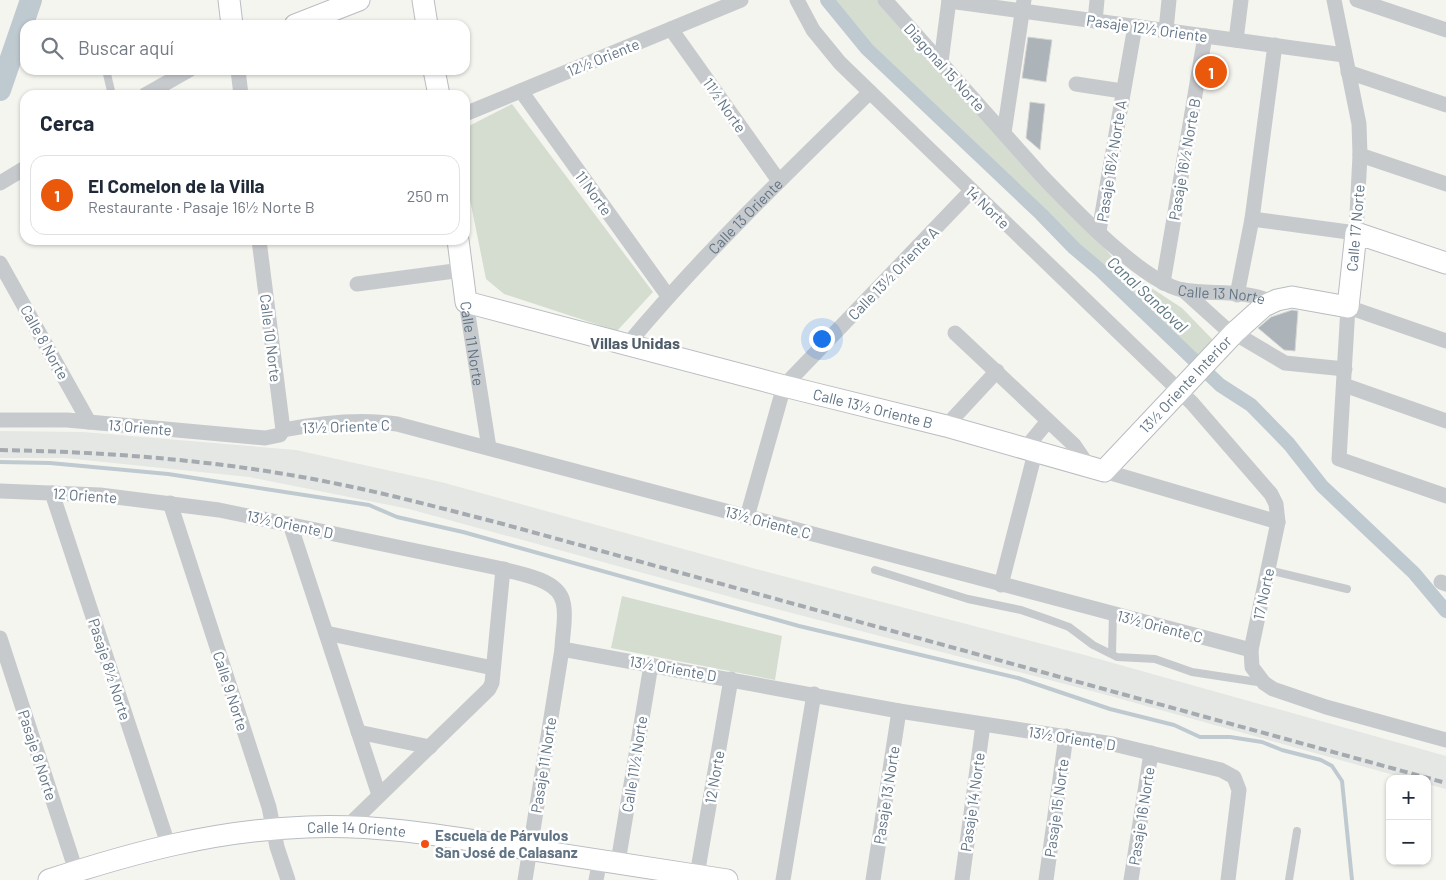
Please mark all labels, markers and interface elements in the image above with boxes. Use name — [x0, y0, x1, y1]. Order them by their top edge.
street label: Pasaje 12½ Oriente — [1085, 11, 1209, 45]
street label: Diagonal 15 Norte — [901, 19, 989, 115]
search box — [20, 20, 470, 75]
icon: search — [38, 34, 66, 62]
street label: 12½ Oriente — [564, 34, 642, 80]
text: Buscar aquí — [78, 36, 174, 59]
pin: 1 — [1195, 53, 1227, 91]
street label: 11½ Norte — [700, 74, 750, 136]
street label: Pasaje 16½ Norte B — [1164, 97, 1204, 221]
street label: Pasaje 16½ Norte A — [1092, 99, 1130, 223]
text: Cerca — [40, 110, 94, 135]
street label: 11 Norte — [572, 167, 616, 219]
text: El Comelon de la Villa — [88, 174, 265, 197]
street label: Calle 13 Oriente — [704, 174, 786, 257]
street label: 14 Norte — [962, 182, 1014, 232]
street label: Calle 17 Norte — [1342, 184, 1368, 272]
text: 1 — [54, 186, 60, 205]
text: 250 m — [407, 186, 449, 205]
text: Restaurante · Pasaje 16½ Norte B — [88, 197, 315, 216]
street label: Calle 13½ Oriente A — [844, 223, 942, 323]
water label: Canal Sandoval — [1104, 252, 1192, 336]
street label: Calle 13 Norte — [1177, 280, 1268, 308]
street label: Calle 10 Norte — [257, 293, 285, 383]
street label: Calle 11 Norte — [457, 300, 488, 387]
street label: Calle 8 Norte — [17, 302, 73, 382]
your location — [809, 326, 835, 352]
street label: 13½ Oriente Interior — [1135, 331, 1235, 437]
district label: Villas Unidas — [590, 333, 680, 352]
street label: Calle 13½ Oriente B — [811, 384, 935, 432]
street label: 13 Oriente — [107, 415, 173, 439]
street label: 13½ Oriente C — [302, 415, 390, 437]
street label: 12 Oriente — [52, 484, 118, 506]
street label: 13½ Oriente C — [723, 502, 813, 542]
street label: 13½ Oriente D — [245, 506, 335, 542]
street label: 17 Norte — [1249, 566, 1277, 622]
street label: 13½ Oriente C — [1115, 606, 1205, 646]
street label: Pasaje 8½ Norte — [85, 616, 135, 722]
street label: Calle 9 Norte — [210, 649, 252, 733]
street label: 13½ Oriente D — [628, 651, 718, 685]
street label: Pasaje 8 Norte — [15, 707, 61, 803]
street label: Calle 11½ Norte — [618, 715, 650, 813]
street label: Pasaje 11 Norte — [527, 716, 559, 814]
street label: 13½ Oriente D — [1027, 722, 1117, 754]
street label: Pasaje 13 Norte — [869, 745, 903, 845]
street label: 12 Norte — [700, 749, 728, 805]
street label: Pasaje 14 Norte — [956, 751, 988, 853]
street label: Pasaje 15 Norte — [1040, 758, 1072, 858]
street label: Pasaje 16 Norte — [1124, 766, 1158, 866]
map controls — [1386, 775, 1431, 865]
button: + — [1386, 775, 1431, 820]
street label: Calle 14 Oriente — [307, 818, 407, 840]
button: − — [1386, 820, 1431, 865]
place label: Escuela de Párvulos San José de Calasanz — [435, 826, 578, 861]
marker: Escuela de Párvulos San José de Calasanz — [419, 838, 431, 850]

